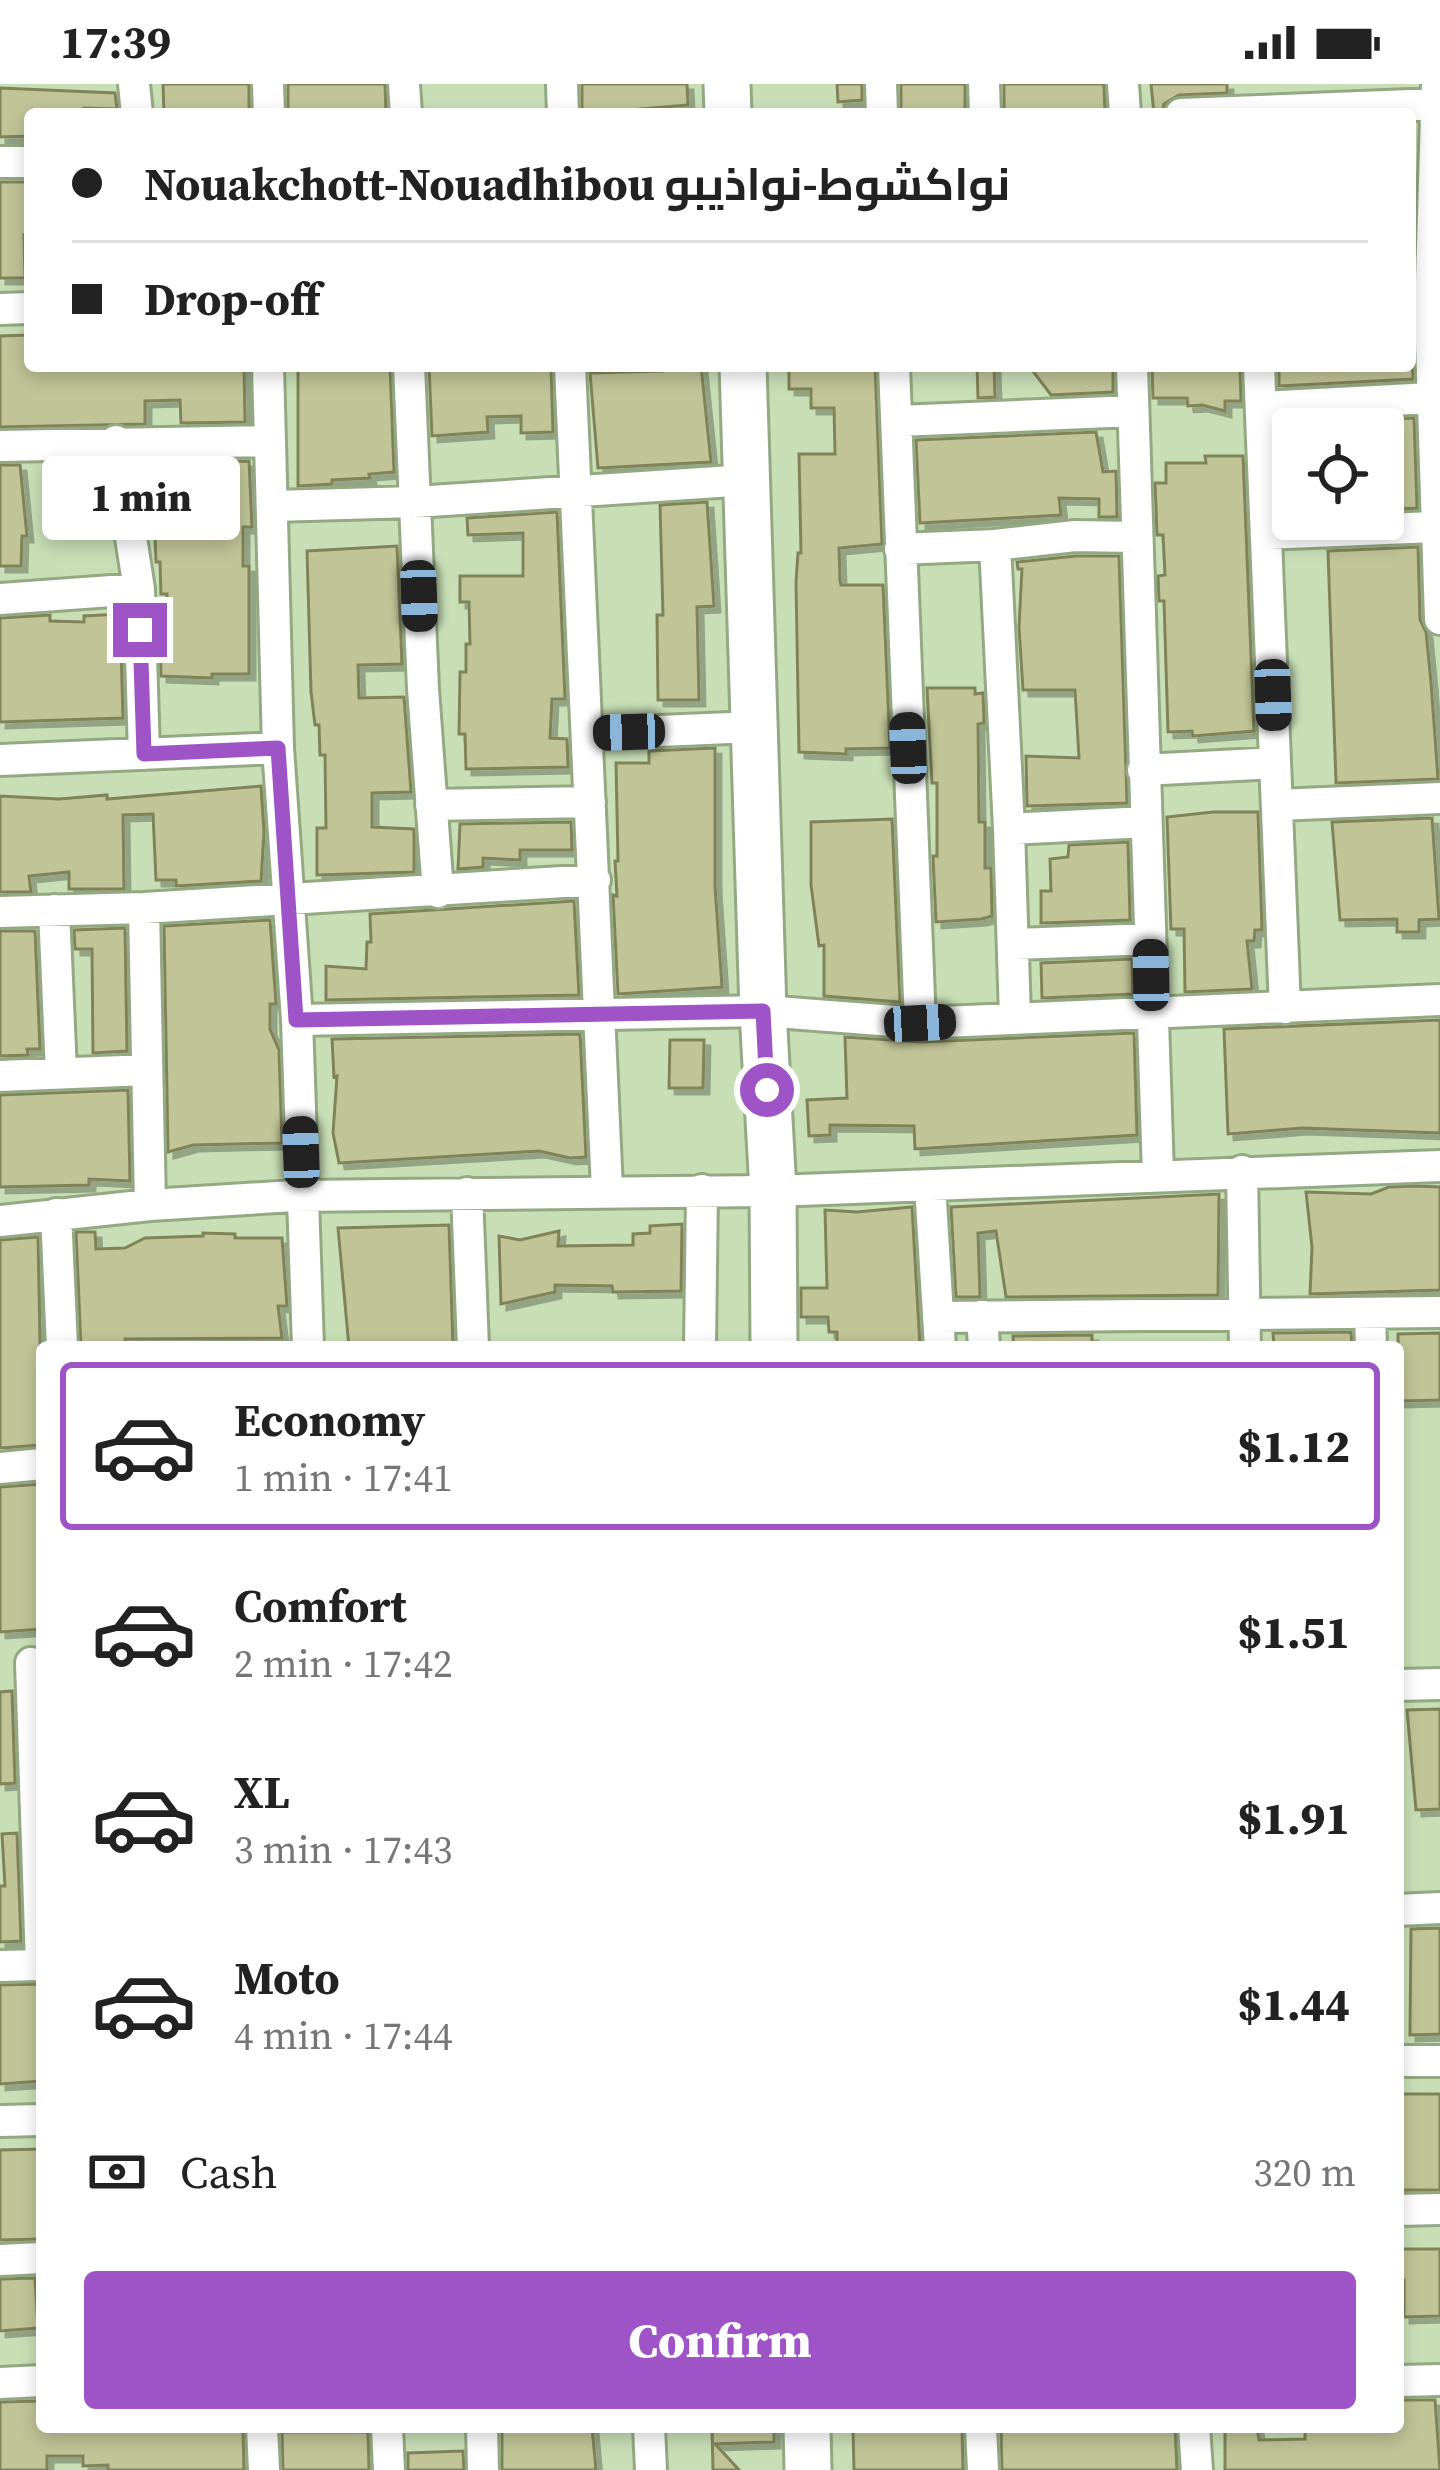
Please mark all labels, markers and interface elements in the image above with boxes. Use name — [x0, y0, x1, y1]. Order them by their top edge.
text: 17:39 — [60, 11, 171, 73]
text: Nouakchott-Nouadhibou نواكشوط-نواذيبو — [144, 153, 1010, 215]
text: Drop-off — [144, 268, 320, 330]
map controls — [1272, 408, 1404, 540]
button: locate — [1272, 408, 1404, 540]
callout: 1 min — [41, 456, 239, 540]
text: 1 min — [90, 471, 192, 524]
car — [400, 559, 438, 633]
route end — [113, 603, 167, 657]
car — [1254, 658, 1292, 732]
car — [889, 711, 927, 785]
car — [592, 713, 666, 751]
car — [1132, 939, 1170, 1011]
car — [883, 1003, 957, 1043]
route start — [740, 1063, 794, 1117]
car — [282, 1115, 320, 1189]
text: Economy — [234, 1389, 425, 1451]
icon: car — [90, 1392, 198, 1500]
text: $1.12 — [1237, 1415, 1350, 1477]
text: 1 min · 17:41 — [234, 1451, 453, 1504]
text: Comfort — [234, 1575, 407, 1637]
icon: car — [90, 1578, 198, 1686]
text: $1.51 — [1237, 1601, 1350, 1663]
text: 2 min · 17:42 — [234, 1637, 453, 1690]
text: XL — [234, 1761, 290, 1823]
icon: car — [90, 1764, 198, 1872]
text: $1.91 — [1237, 1787, 1350, 1849]
text: 3 min · 17:43 — [234, 1823, 453, 1876]
text: Moto — [234, 1947, 340, 2009]
icon: car — [90, 1950, 198, 2058]
text: $1.44 — [1237, 1973, 1350, 2035]
text: 4 min · 17:44 — [234, 2009, 453, 2062]
icon: cash — [84, 2139, 150, 2205]
text: Cash — [180, 2141, 277, 2203]
text: 320 m — [1253, 2146, 1356, 2199]
button: Confirm — [84, 2271, 1356, 2409]

